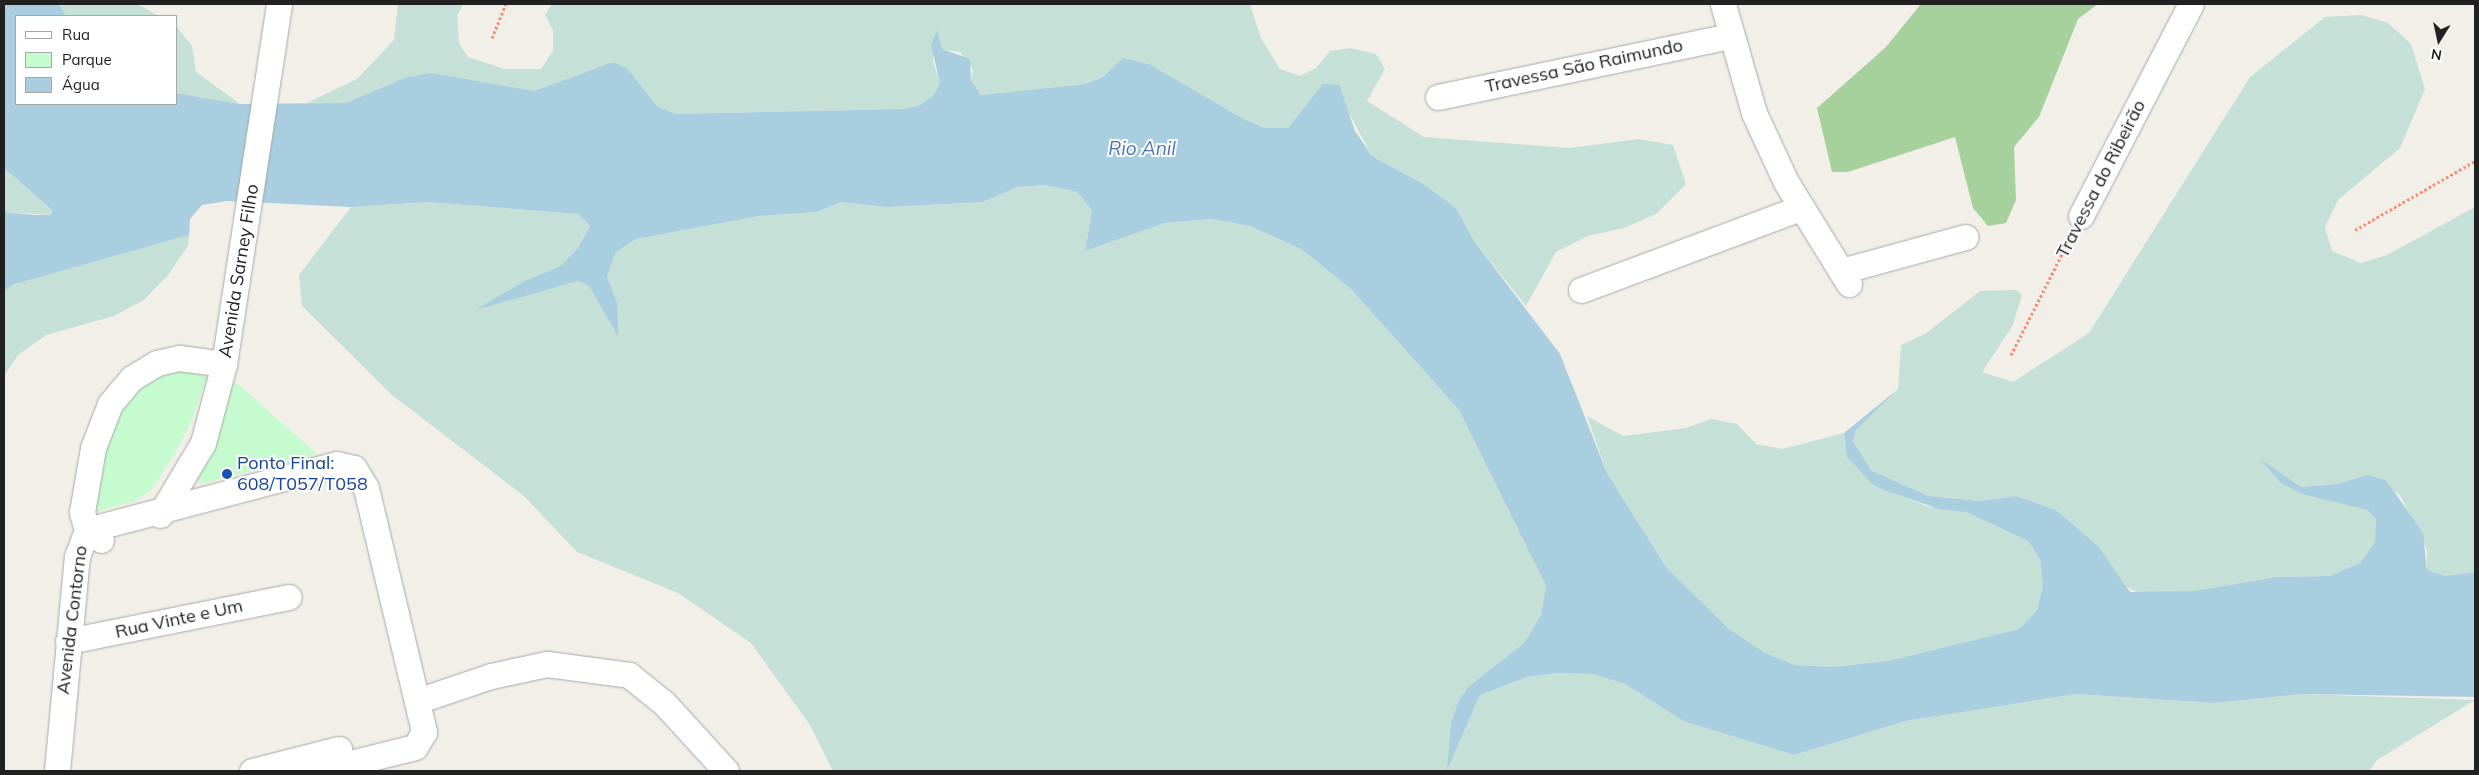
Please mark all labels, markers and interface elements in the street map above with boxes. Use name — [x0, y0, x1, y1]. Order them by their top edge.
legend — [15, 15, 178, 105]
north arrow — [2414, 15, 2464, 65]
text: Rua — [62, 25, 90, 44]
street label: Travessa São Raimundo — [1483, 34, 1685, 98]
text: N — [2430, 45, 2443, 65]
text: Parque — [62, 50, 112, 69]
text: Água — [62, 75, 100, 94]
street label: Travessa do Ribeirão — [2052, 96, 2150, 262]
water label: Rio Anil — [1108, 138, 1176, 160]
street label: Avenida Sarney Filho — [215, 183, 263, 359]
place label: Ponto Final: 608/T057/T058 — [237, 453, 368, 496]
marker: Ponto Final: 608/T057/T058 — [221, 468, 233, 480]
street label: Avenida Contorno — [52, 545, 92, 695]
street label: Rua Vinte e Um — [113, 595, 245, 643]

